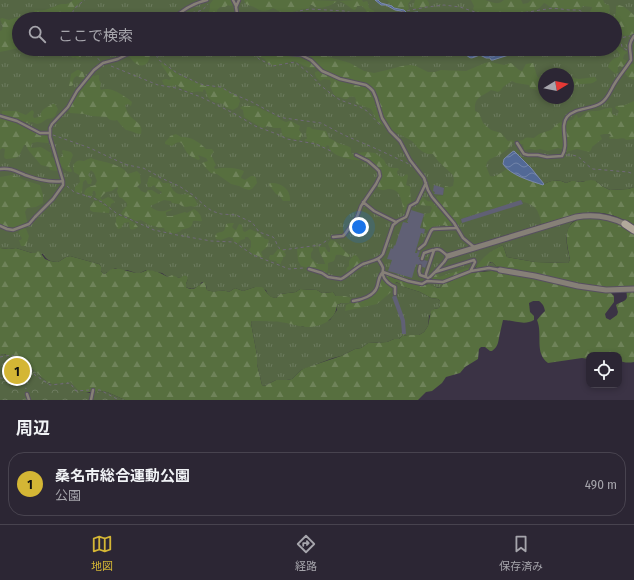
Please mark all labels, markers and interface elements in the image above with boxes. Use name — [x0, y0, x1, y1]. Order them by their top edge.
search box — [12, 12, 622, 56]
icon: search — [26, 23, 48, 45]
text: ここで検索 — [58, 27, 133, 45]
north arrow — [538, 68, 574, 104]
your location — [349, 217, 369, 237]
map controls — [586, 352, 622, 388]
button: locate — [586, 352, 622, 388]
pin: 1 — [4, 356, 30, 386]
text: 周辺 — [16, 418, 50, 439]
text: 桑名市総合運動公園 — [55, 467, 190, 485]
text: 1 — [27, 477, 33, 492]
text: 490 m — [585, 477, 617, 492]
text: 公園 — [55, 488, 81, 503]
tab: 地図 — [91, 533, 113, 573]
tab: 経路 — [295, 533, 317, 573]
tab: 保存済み — [499, 533, 543, 573]

